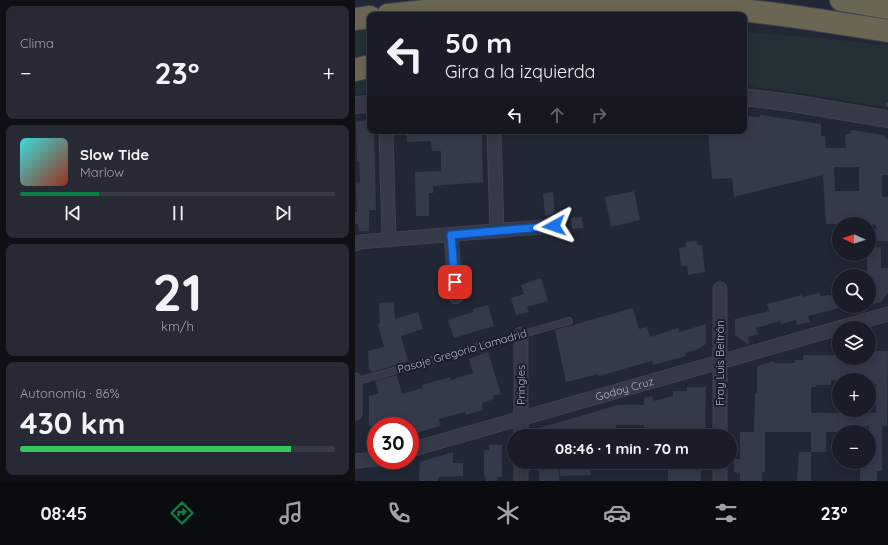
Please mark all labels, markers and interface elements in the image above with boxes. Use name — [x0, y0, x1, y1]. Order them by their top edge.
text: 50 m — [445, 25, 512, 60]
icon: left — [379, 28, 431, 80]
text: Clima — [20, 35, 54, 51]
text: 23° — [155, 54, 200, 92]
text: − — [20, 59, 31, 87]
text: + — [323, 59, 335, 87]
text: Gira a la izquierda — [445, 60, 596, 83]
icon: left — [504, 104, 526, 126]
icon: ahead — [546, 104, 568, 126]
icon: right — [588, 104, 610, 126]
text: Slow Tide — [80, 145, 149, 164]
text: Marlow — [80, 164, 124, 180]
icon: previous — [62, 202, 84, 224]
icon: pause — [167, 202, 189, 224]
icon: next — [272, 202, 294, 224]
position arrow — [533, 205, 575, 247]
north arrow — [832, 217, 876, 261]
map controls — [832, 217, 876, 469]
text: 21 — [153, 259, 202, 324]
pin — [438, 265, 472, 299]
button: search — [832, 269, 876, 313]
icon: arrive — [444, 271, 466, 293]
text: km/h — [161, 318, 194, 334]
street label: Fray Luis Beltrán — [713, 320, 727, 406]
button: layers — [832, 321, 876, 365]
street label: Pasaje Gregorio Lamadrid — [396, 326, 528, 376]
street label: Pringles — [514, 365, 528, 405]
button: + — [832, 373, 876, 417]
street label: Godoy Cruz — [594, 374, 655, 404]
text: Autonomía · 86% — [20, 385, 120, 401]
text: 430 km — [20, 404, 125, 442]
speed limit sign: 30 — [367, 417, 419, 469]
button: − — [832, 425, 876, 469]
text: 08:46 · 1 min · 70 m — [555, 439, 689, 458]
icon: directions — [168, 499, 196, 527]
icon: music — [277, 499, 305, 527]
icon: phone — [385, 499, 413, 527]
icon: climate — [494, 499, 522, 527]
icon: car — [603, 499, 631, 527]
icon: filters — [712, 499, 740, 527]
text: 08:45 — [40, 502, 87, 525]
text: 23° — [821, 502, 848, 525]

